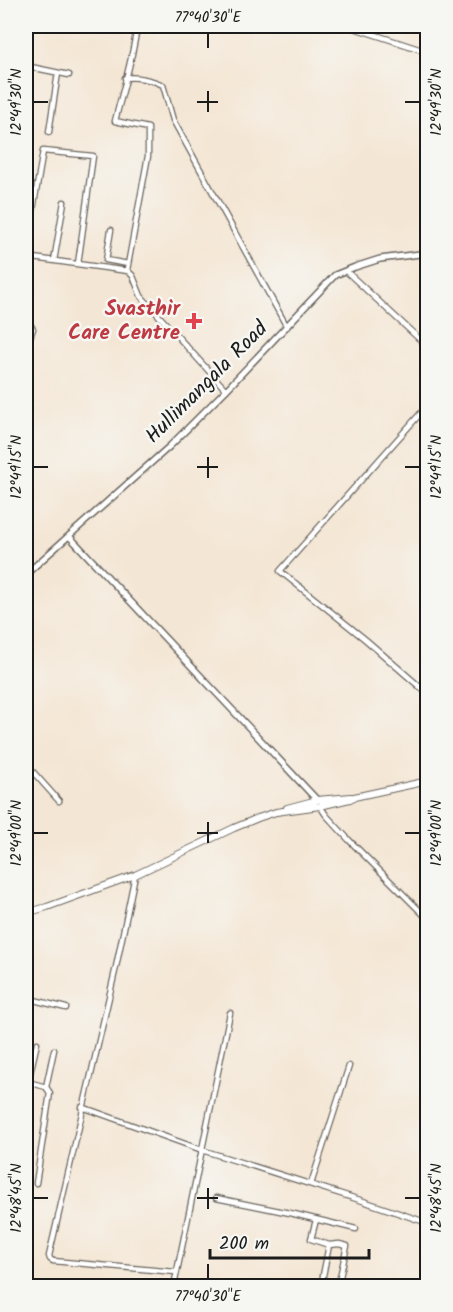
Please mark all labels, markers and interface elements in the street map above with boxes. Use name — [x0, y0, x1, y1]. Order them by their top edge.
text: 77°40'30"E — [175, 6, 243, 30]
text: 12°49'30"N — [5, 68, 29, 136]
text: 12°49'30"N — [425, 68, 449, 136]
place label: Svasthir Care Centre — [68, 293, 181, 350]
marker: Svasthir Care Centre — [185, 312, 203, 330]
street label: Hullimangala Road — [138, 313, 277, 452]
text: 12°49'15"N — [5, 435, 29, 499]
text: 12°49'15"N — [425, 435, 449, 499]
text: 12°49'00"N — [5, 800, 29, 866]
text: 12°49'00"N — [425, 800, 449, 866]
text: 12°48'45"N — [5, 1163, 29, 1233]
text: 12°48'45"N — [425, 1163, 449, 1233]
scale bar — [210, 1222, 369, 1260]
text: 200 m — [219, 1230, 269, 1259]
text: 77°40'30"E — [175, 1285, 243, 1309]

